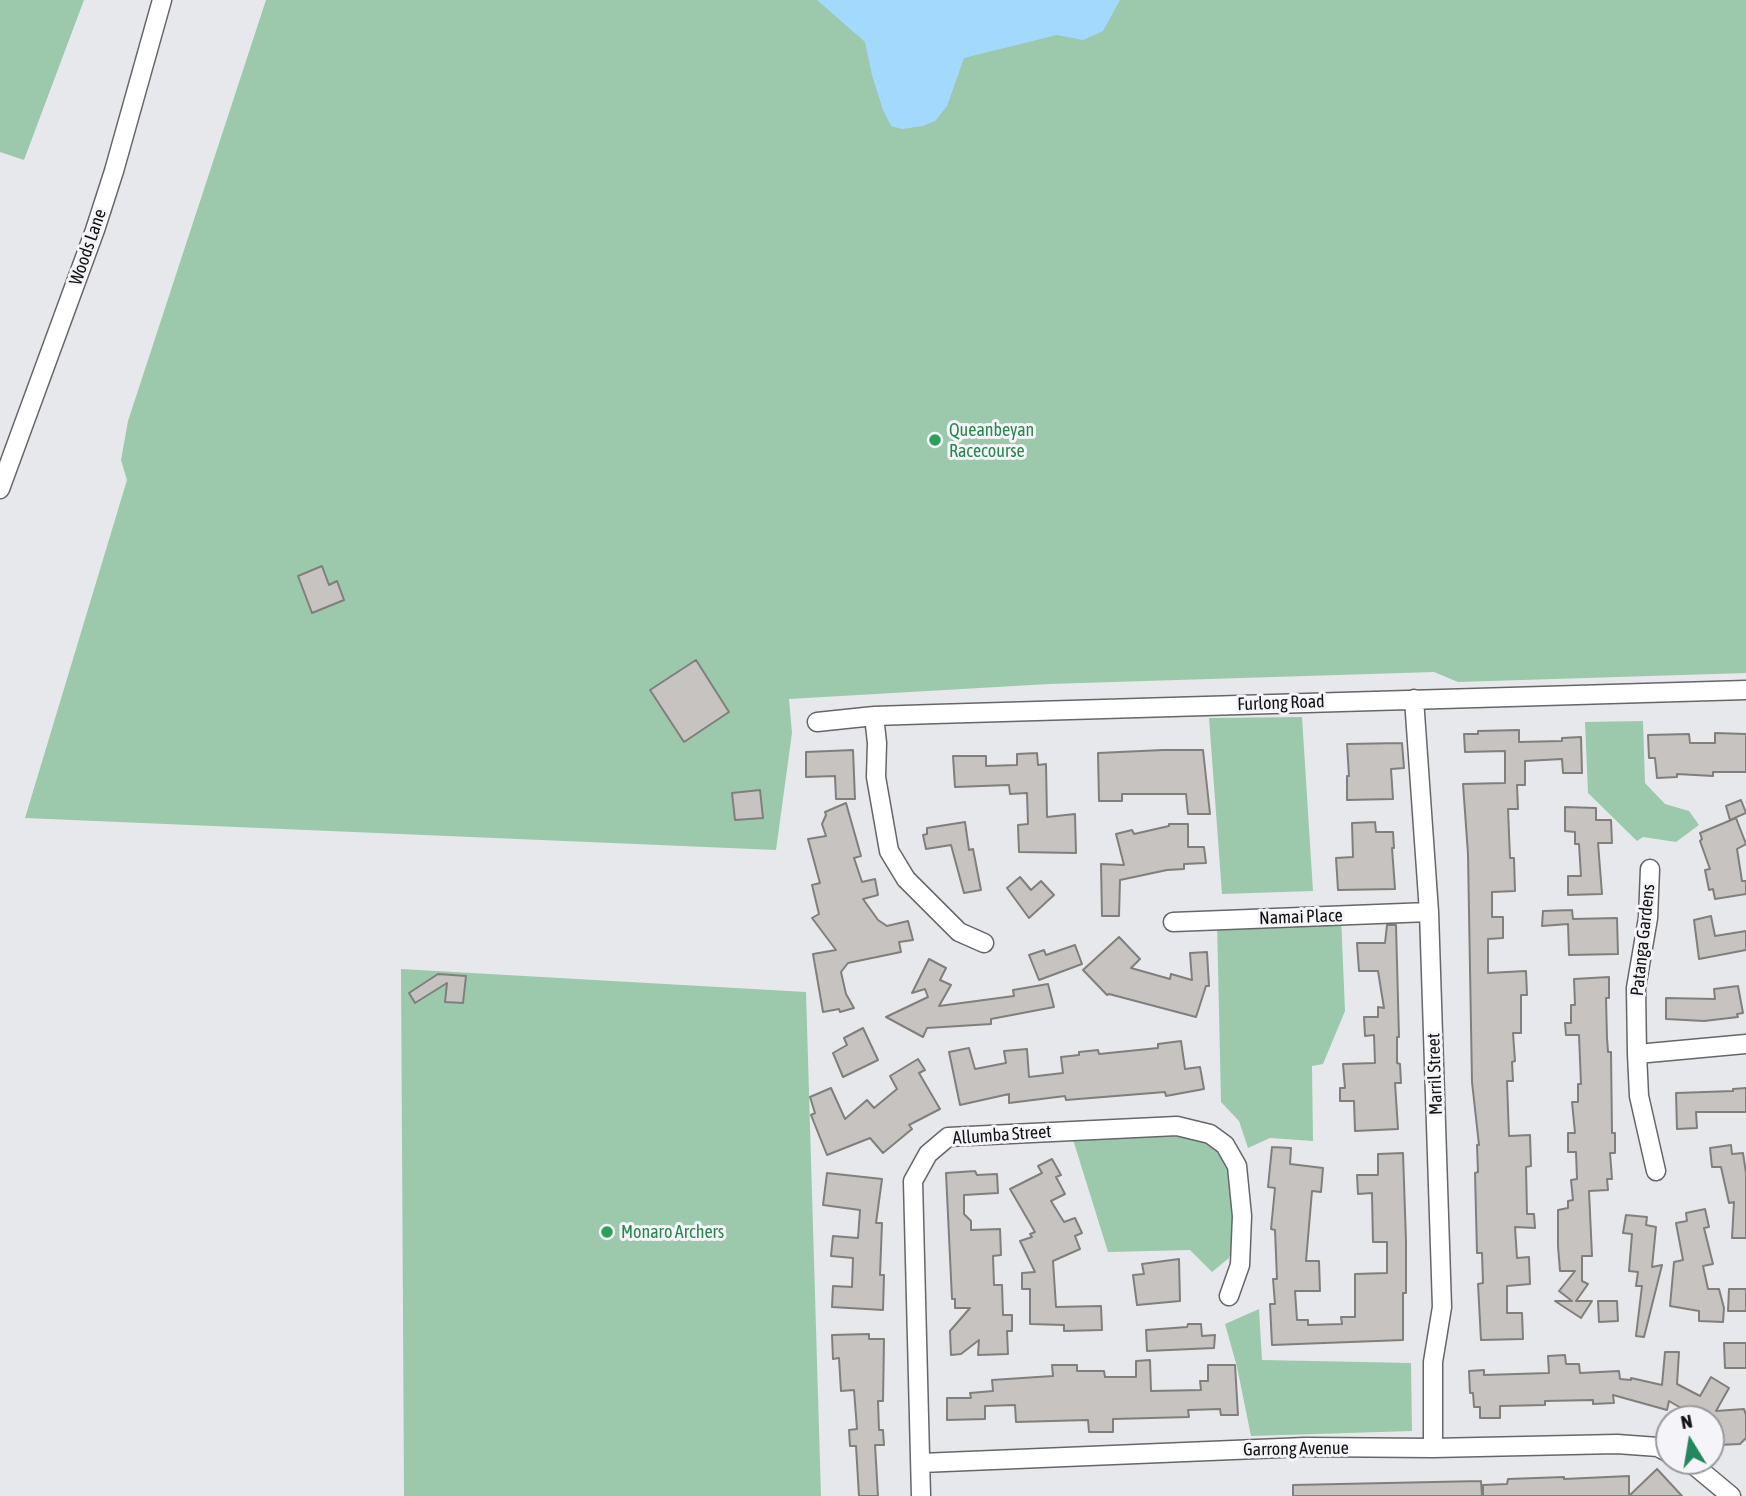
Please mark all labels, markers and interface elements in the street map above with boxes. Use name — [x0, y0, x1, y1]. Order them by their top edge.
street label: Woods Lane — [65, 206, 111, 288]
place label: Queanbeyan Racecourse — [949, 419, 1034, 462]
marker: Queanbeyan Racecourse — [927, 432, 943, 448]
street label: Furlong Road — [1237, 691, 1325, 715]
street label: Patanga Gardens — [1626, 883, 1660, 997]
street label: Namai Place — [1259, 905, 1343, 929]
street label: Marril Street — [1423, 1033, 1447, 1115]
street label: Allumba Street — [952, 1121, 1052, 1149]
place label: Monaro Archers — [621, 1221, 724, 1243]
marker: Monaro Archers — [599, 1224, 615, 1240]
north arrow — [1655, 1405, 1725, 1475]
text: N — [1679, 1409, 1694, 1433]
street label: Garrong Avenue — [1243, 1437, 1349, 1461]

